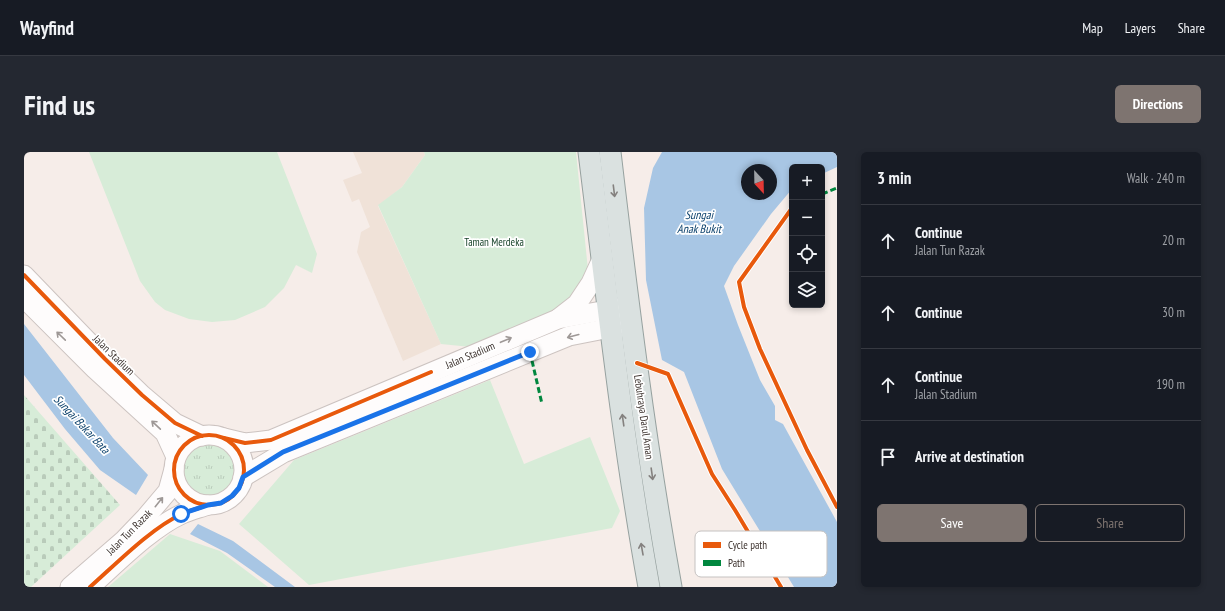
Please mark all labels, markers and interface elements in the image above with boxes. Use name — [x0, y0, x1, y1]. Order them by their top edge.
text: Wayfind — [20, 16, 74, 40]
text: Map — [1082, 19, 1103, 37]
text: Layers — [1125, 19, 1156, 37]
text: Share — [1178, 19, 1205, 37]
button: Directions — [1115, 85, 1201, 123]
text: Find us — [24, 86, 95, 123]
north arrow — [741, 164, 777, 200]
map controls — [789, 164, 825, 308]
button: + — [789, 164, 825, 200]
text: 3 min — [877, 167, 911, 189]
text: Walk · 240 m — [1127, 170, 1185, 187]
one-way arrow — [611, 184, 618, 197]
button: − — [789, 200, 825, 236]
water label: Sungai Anak Bukit — [677, 207, 723, 236]
text: Continue — [915, 223, 962, 242]
icon: ahead — [877, 230, 899, 252]
text: 20 m — [1162, 232, 1185, 249]
park label: Taman Merdeka — [464, 235, 524, 249]
button: locate — [789, 236, 825, 272]
text: Jalan Tun Razak — [915, 242, 985, 259]
button: layers — [789, 272, 825, 308]
icon: ahead — [877, 302, 899, 324]
text: Continue — [915, 303, 962, 322]
text: 30 m — [1162, 304, 1185, 321]
one-way arrow — [56, 331, 66, 341]
street label: Jalan Stadium — [90, 331, 138, 378]
one-way arrow — [566, 332, 579, 340]
one-way arrow — [500, 336, 512, 344]
street label: Jalan Stadium — [442, 338, 497, 372]
route end — [521, 343, 539, 361]
text: Continue — [915, 367, 962, 386]
street label: Lebuhraya Darul Aman — [631, 374, 657, 460]
icon: ahead — [877, 374, 899, 396]
text: 190 m — [1156, 376, 1185, 393]
text: Jalan Stadium — [915, 386, 977, 403]
water label: Sungai Bakar Bata — [51, 391, 114, 457]
one-way arrow — [619, 414, 627, 427]
one-way arrow — [151, 420, 161, 430]
icon: arrive — [877, 446, 899, 468]
text: Arrive at destination — [915, 447, 1024, 466]
one-way arrow — [648, 467, 656, 480]
one-way arrow — [154, 496, 163, 507]
button: Save — [877, 504, 1027, 542]
button: Share — [1035, 504, 1185, 542]
route start — [172, 505, 190, 523]
street label: Jalan Tun Razak — [102, 506, 155, 559]
legend — [695, 531, 827, 577]
text: Cycle path — [728, 538, 767, 552]
one-way arrow — [638, 543, 646, 556]
text: Path — [728, 556, 745, 570]

